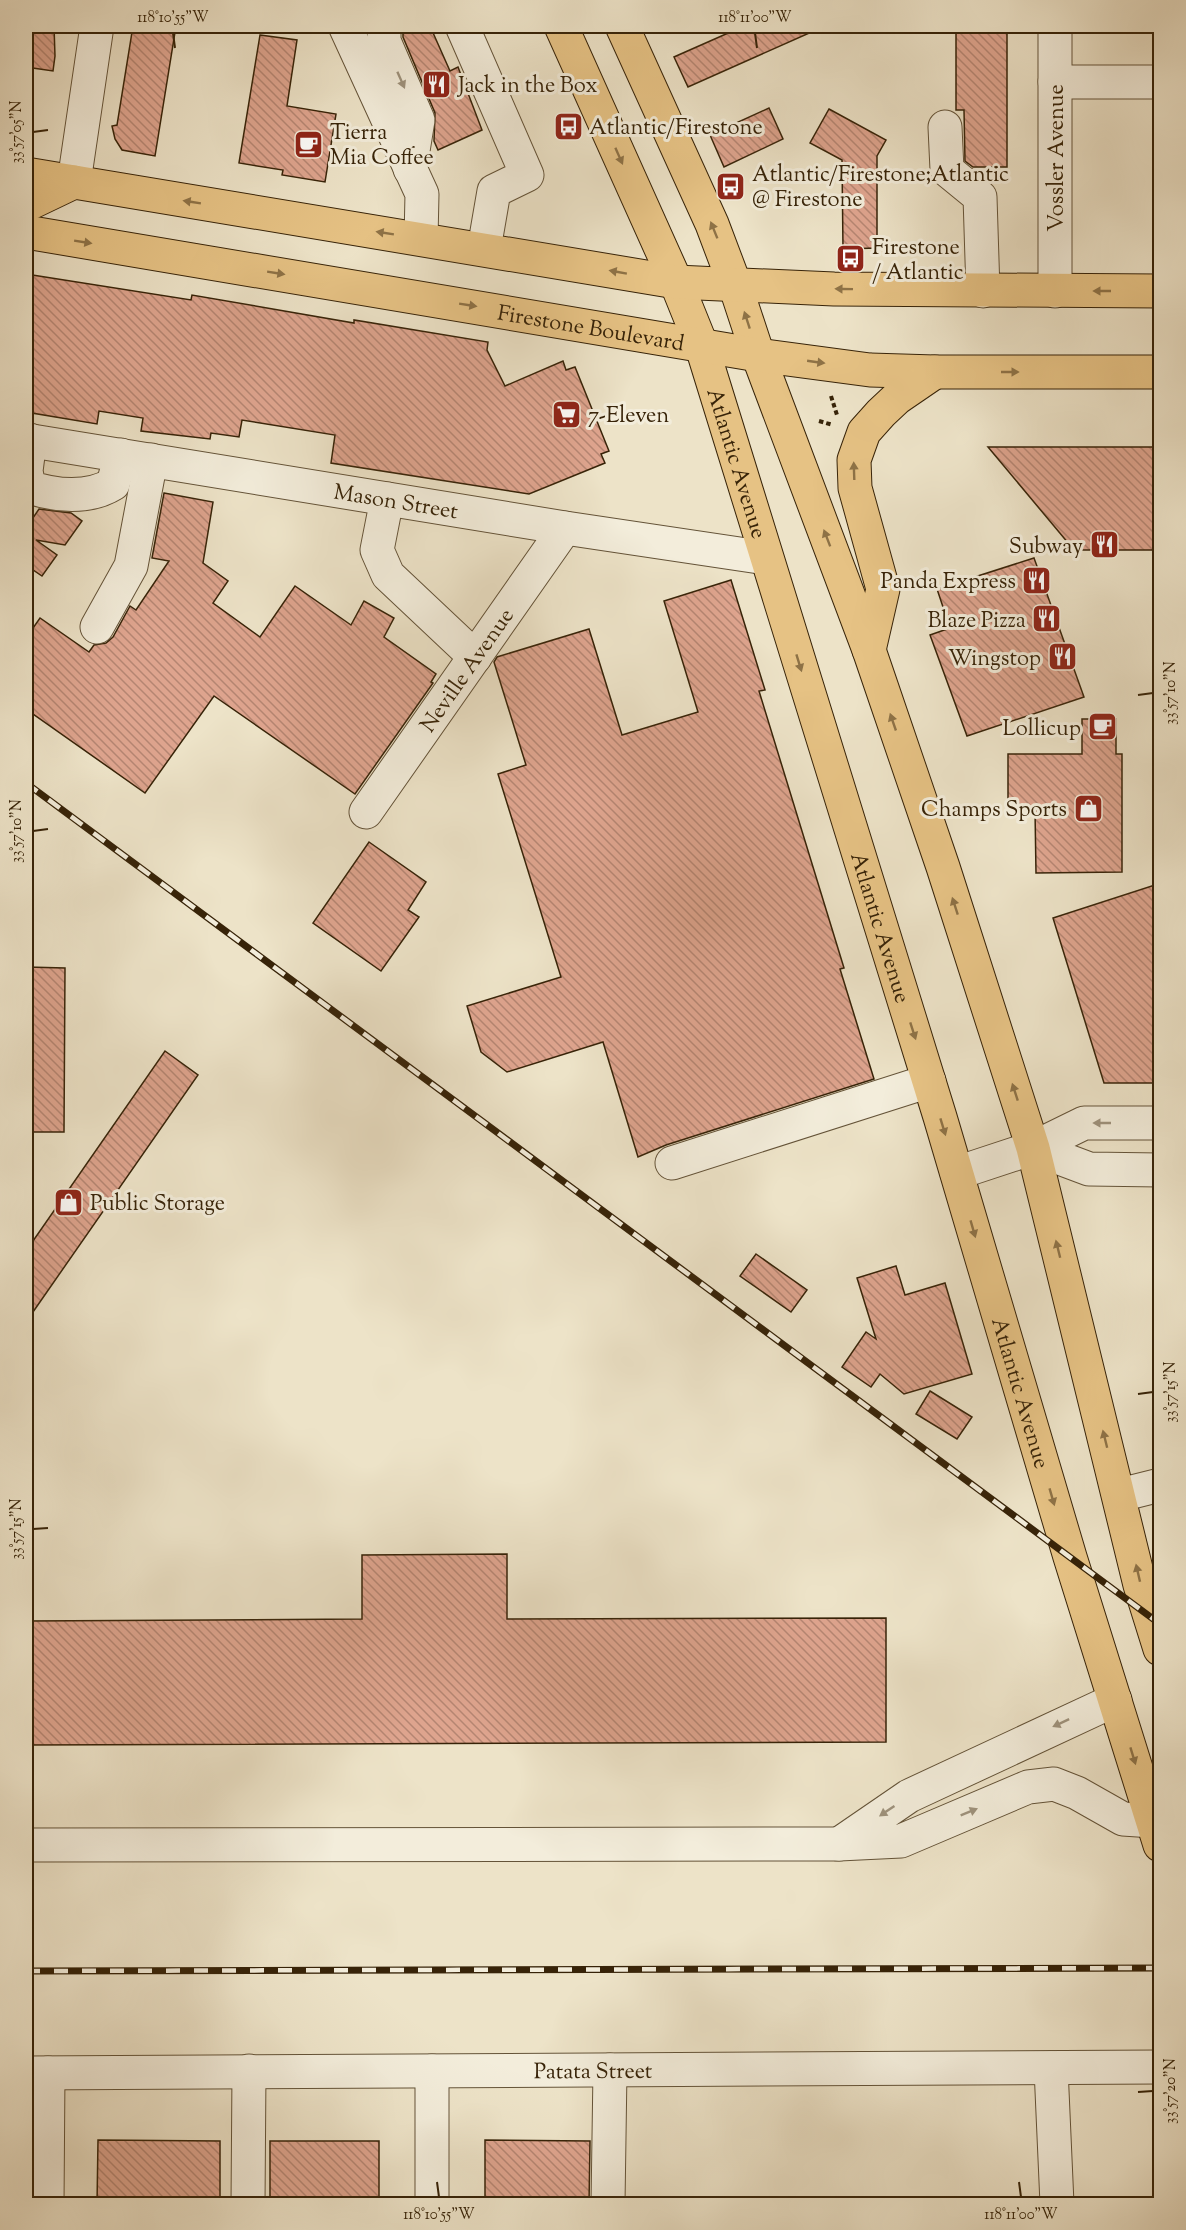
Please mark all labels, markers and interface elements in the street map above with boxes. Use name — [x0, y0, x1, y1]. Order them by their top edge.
text: 118°10'55"W — [137, 8, 209, 29]
text: 118°11'00"W — [718, 8, 792, 29]
restaurant icon: Jack in the Box — [421, 68, 453, 100]
one-way arrow — [396, 71, 406, 89]
place label: Jack in the Box — [457, 71, 598, 103]
street label: Vossler Avenue — [1042, 84, 1074, 232]
text: 33°57'05"N — [7, 100, 28, 164]
bus stop icon: Atlantic/Firestone — [552, 110, 584, 142]
place label: Atlantic/Firestone — [589, 113, 763, 145]
place label: Tierra Mia Coffee — [330, 118, 434, 175]
cafe icon: Tierra Mia Coffee — [293, 128, 325, 160]
one-way arrow — [615, 147, 624, 164]
place label: Atlantic/Firestone;Atlantic @ Firestone — [752, 160, 1009, 217]
bus stop icon: Atlantic/Firestone;Atlantic @ Firestone — [715, 170, 747, 202]
one-way arrow — [182, 197, 201, 206]
one-way arrow — [709, 221, 719, 239]
one-way arrow — [375, 228, 394, 237]
place label: Firestone / Atlantic — [872, 233, 964, 290]
one-way arrow — [74, 237, 93, 246]
bus stop icon: Firestone / Atlantic — [835, 243, 867, 275]
one-way arrow — [609, 268, 628, 277]
one-way arrow — [266, 269, 285, 278]
one-way arrow — [835, 284, 854, 294]
one-way arrow — [1093, 286, 1112, 296]
street label: Firestone Boulevard — [495, 298, 686, 361]
one-way arrow — [459, 301, 478, 310]
one-way arrow — [741, 311, 751, 329]
one-way arrow — [807, 358, 826, 367]
one-way arrow — [1001, 367, 1020, 377]
street label: Atlantic Avenue — [697, 385, 773, 543]
supermarket icon: 7-Eleven — [551, 398, 583, 430]
place label: 7-Eleven — [588, 401, 669, 433]
one-way arrow — [850, 461, 859, 480]
street label: Mason Street — [331, 477, 461, 529]
one-way arrow — [822, 529, 831, 547]
restaurant icon: Subway — [1088, 529, 1120, 561]
place label: Subway — [1009, 532, 1083, 564]
restaurant icon: Panda Express — [1021, 564, 1053, 596]
place label: Panda Express — [881, 567, 1016, 599]
street label: Neville Avenue — [413, 602, 523, 740]
restaurant icon: Blaze Pizza — [1031, 603, 1063, 635]
place label: Blaze Pizza — [928, 606, 1026, 638]
restaurant icon: Wingstop — [1046, 641, 1078, 673]
place label: Wingstop — [948, 644, 1041, 676]
one-way arrow — [794, 654, 804, 672]
text: 33°57'10"N — [1161, 661, 1182, 725]
cafe icon: Lollicup — [1086, 711, 1118, 743]
one-way arrow — [888, 712, 898, 730]
place label: Lollicup — [1003, 714, 1081, 746]
shop icon: Champs Sports — [1072, 792, 1104, 824]
place label: Champs Sports — [921, 795, 1067, 827]
text: 33°57'10"N — [7, 799, 28, 863]
street label: Atlantic Avenue — [840, 849, 917, 1007]
one-way arrow — [950, 897, 960, 915]
one-way arrow — [909, 1022, 918, 1040]
one-way arrow — [1010, 1083, 1019, 1101]
one-way arrow — [939, 1118, 948, 1136]
one-way arrow — [1093, 1118, 1112, 1128]
shop icon: Public Storage — [53, 1186, 85, 1218]
place label: Public Storage — [90, 1189, 225, 1221]
one-way arrow — [969, 1220, 978, 1238]
one-way arrow — [1053, 1240, 1063, 1259]
street label: Atlantic Avenue — [981, 1314, 1056, 1473]
text: 33°57'15"N — [1161, 1361, 1182, 1423]
one-way arrow — [1100, 1429, 1110, 1448]
one-way arrow — [1048, 1488, 1057, 1506]
text: 33°57'15"N — [7, 1498, 28, 1560]
one-way arrow — [1132, 1564, 1142, 1582]
one-way arrow — [1053, 1719, 1070, 1728]
one-way arrow — [1128, 1747, 1138, 1765]
one-way arrow — [879, 1805, 896, 1816]
one-way arrow — [960, 1807, 978, 1816]
street label: Patata Street — [534, 2057, 653, 2089]
text: 33°57'20"N — [1161, 2058, 1182, 2124]
text: 118°10'55"W — [403, 2205, 475, 2226]
text: 118°11'00"W — [984, 2205, 1058, 2226]

